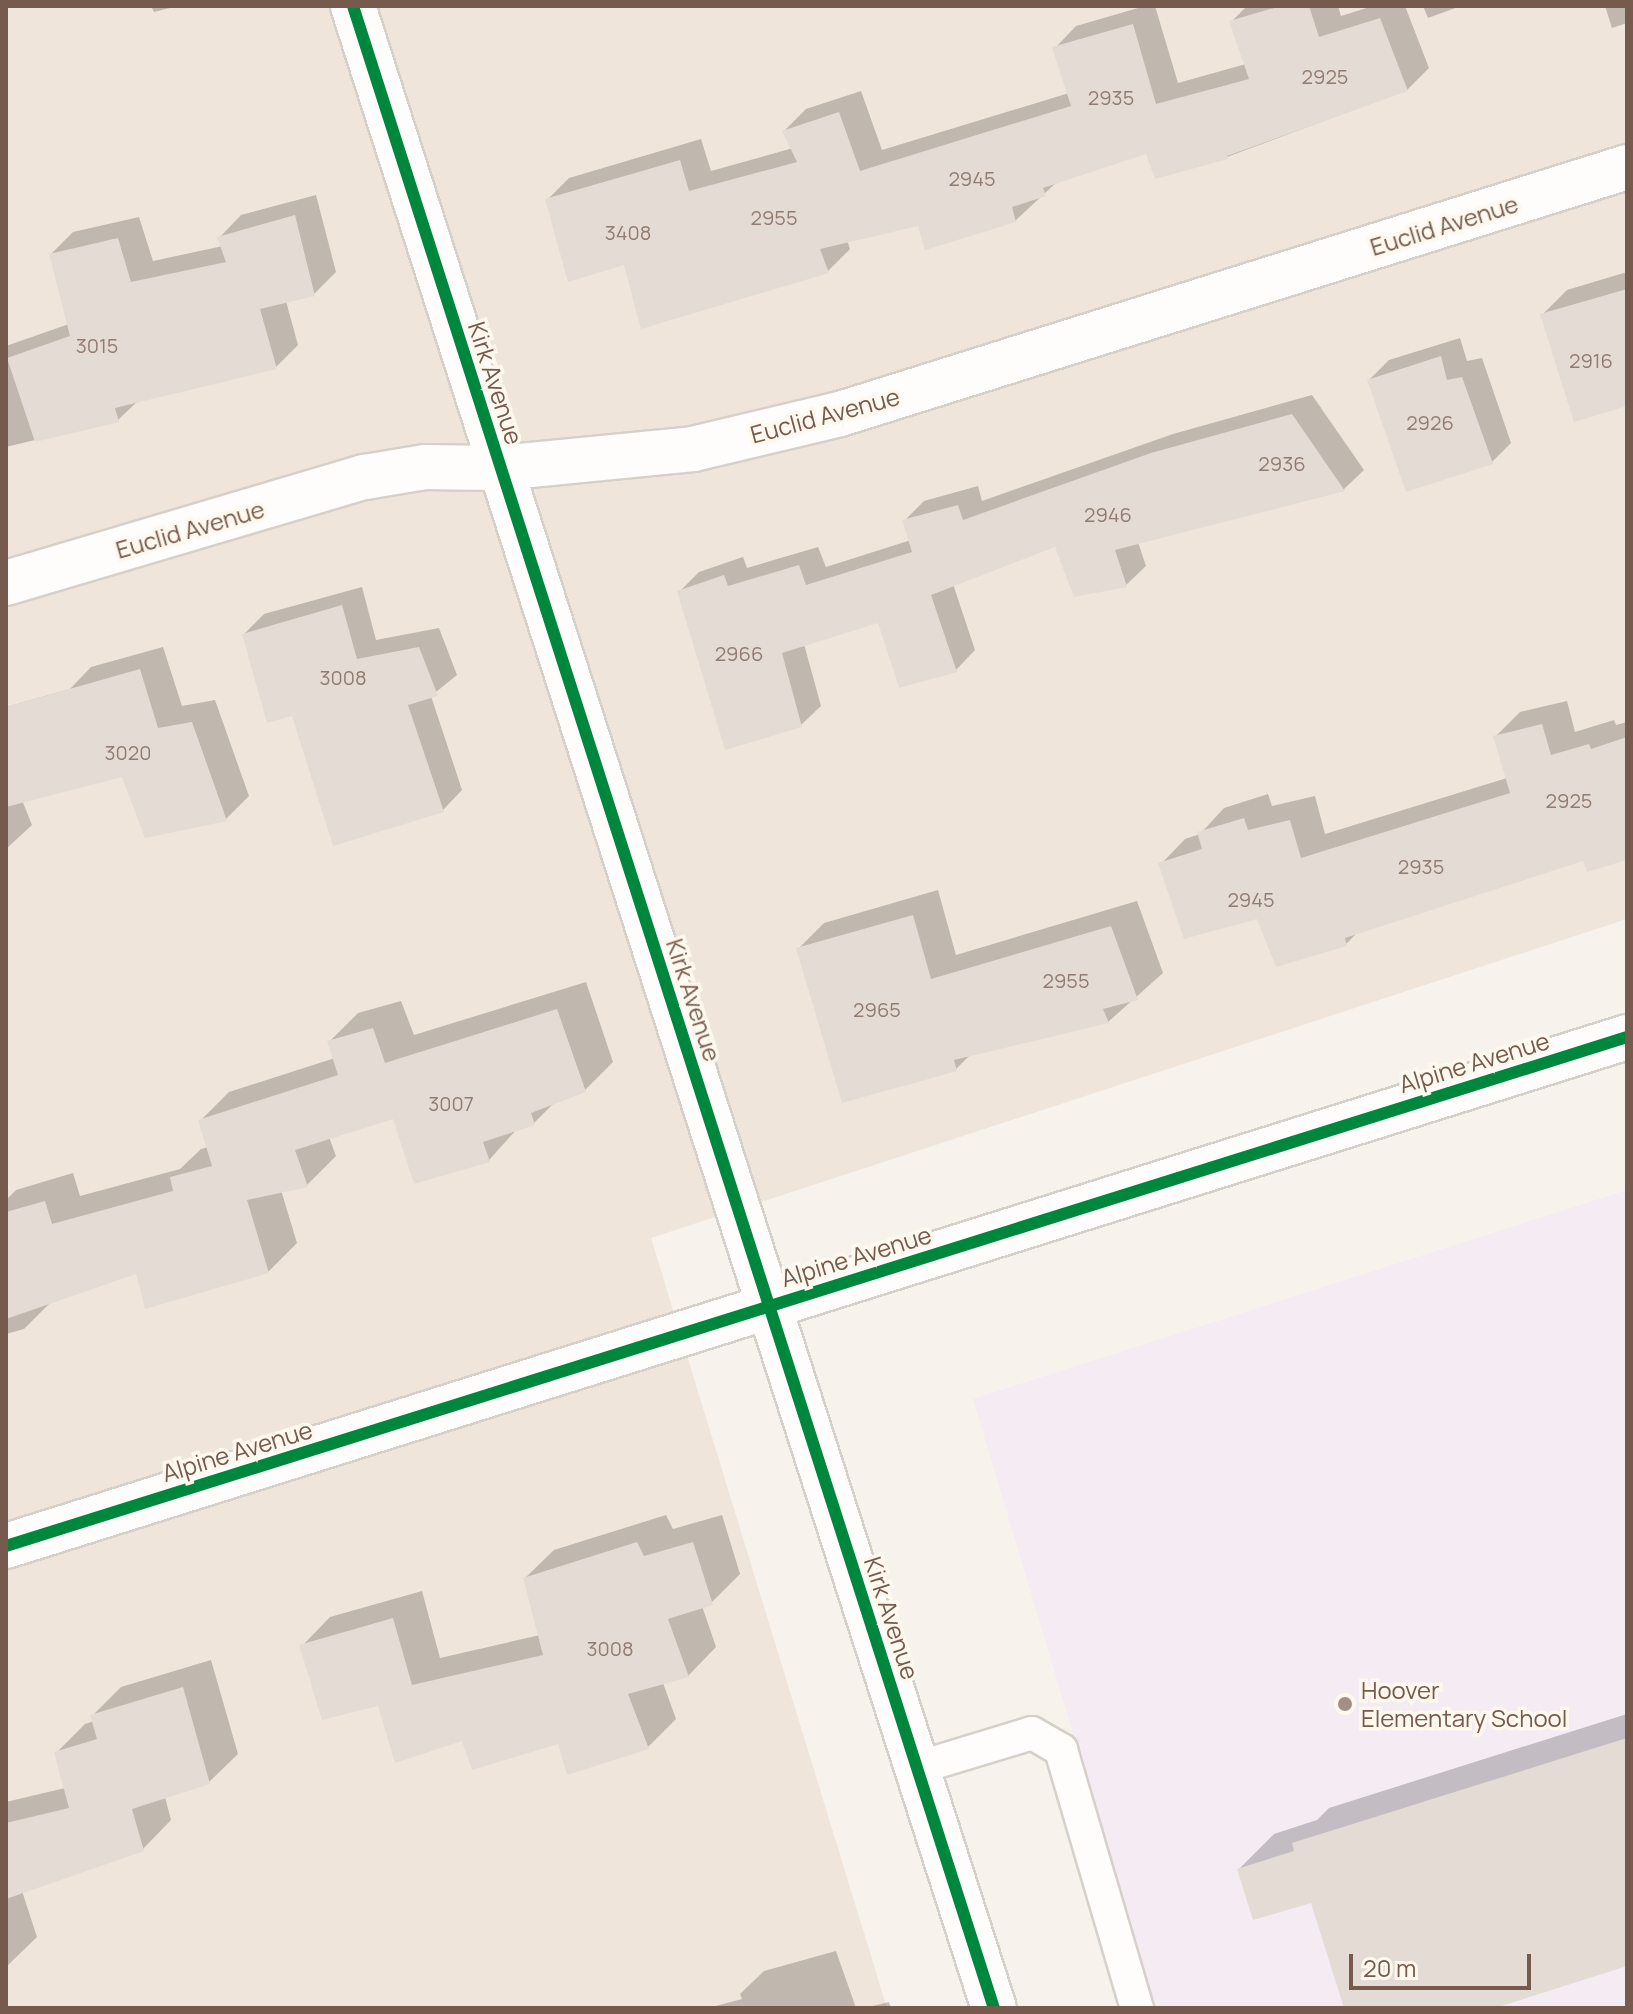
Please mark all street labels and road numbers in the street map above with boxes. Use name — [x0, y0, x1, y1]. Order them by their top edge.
street label: Euclid Avenue — [1367, 189, 1521, 261]
street label: Kirk Avenue — [463, 318, 529, 448]
street label: Euclid Avenue — [747, 381, 903, 449]
street label: Euclid Avenue — [112, 494, 268, 564]
street label: Kirk Avenue — [661, 935, 727, 1065]
street label: Alpine Avenue — [1395, 1025, 1553, 1099]
street label: Alpine Avenue — [777, 1219, 935, 1293]
street label: Alpine Avenue — [158, 1414, 316, 1488]
street label: Kirk Avenue — [859, 1553, 925, 1683]

